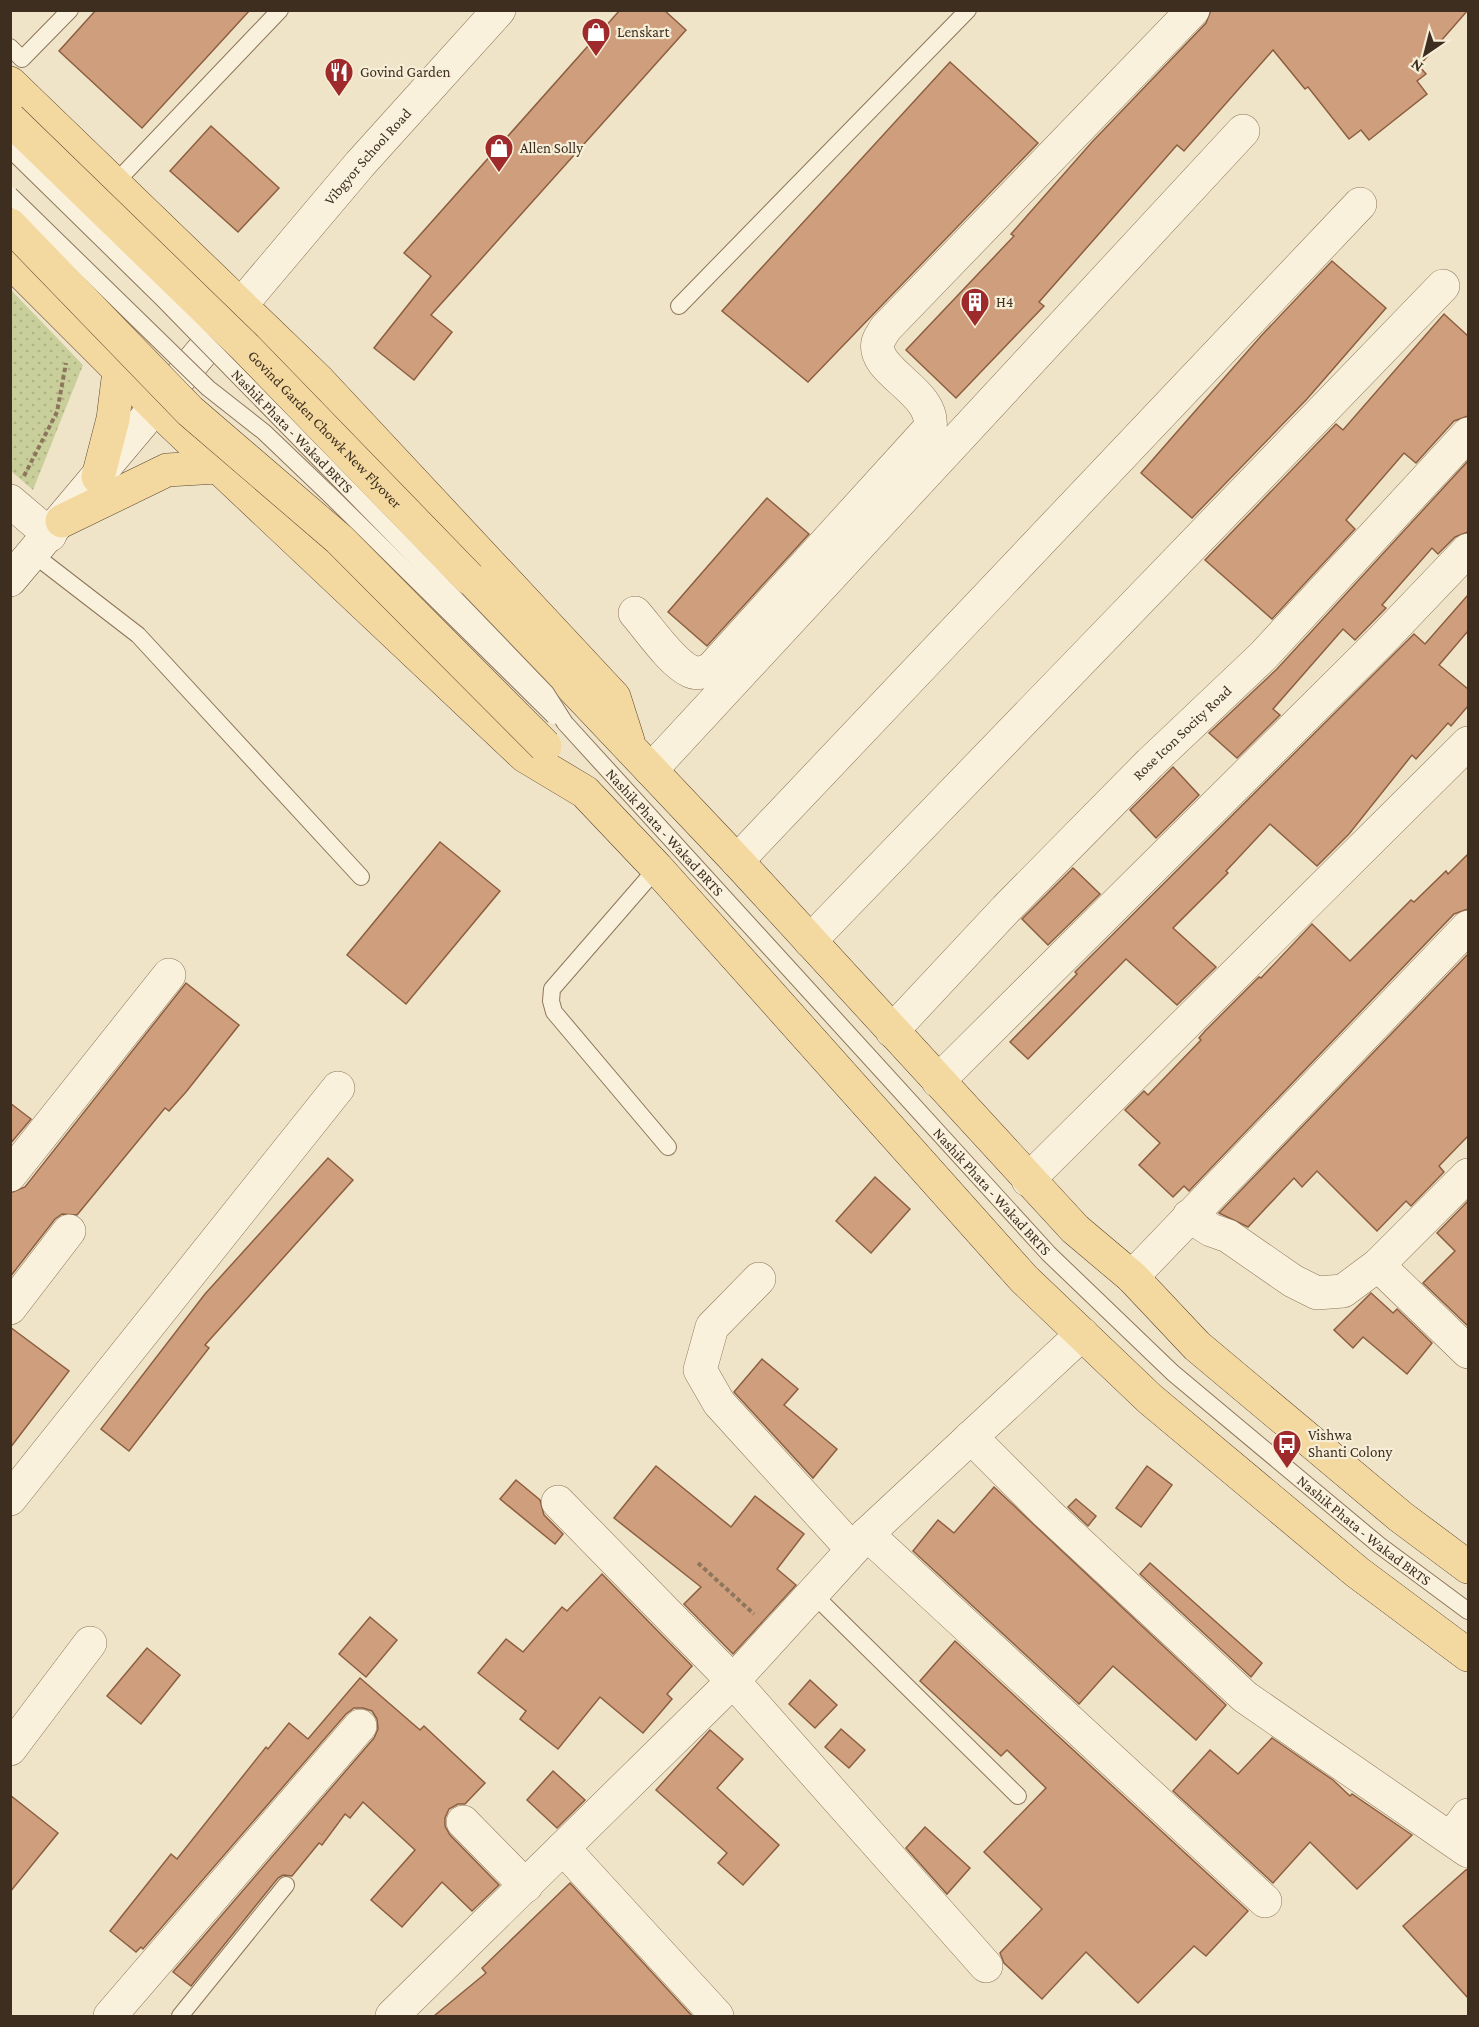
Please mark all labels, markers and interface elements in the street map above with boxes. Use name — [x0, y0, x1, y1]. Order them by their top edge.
shop icon: Lenskart — [580, 16, 612, 58]
place label: Lenskart — [617, 24, 670, 40]
north arrow — [1395, 24, 1455, 84]
restaurant icon: Govind Garden — [323, 56, 355, 98]
text: N — [1407, 56, 1426, 76]
place label: Govind Garden — [360, 64, 451, 80]
street label: Vibgyor School Road — [321, 105, 414, 208]
shop icon: Allen Solly — [483, 132, 515, 174]
place label: Allen Solly — [520, 140, 583, 157]
building icon: H4 — [959, 286, 991, 328]
place label: H4 — [996, 294, 1014, 310]
street label: Govind Garden Chowk New Flyover — [245, 347, 405, 512]
street label: Nashik Phata - Wakad BRTS — [228, 366, 356, 496]
street label: Rose Icon Socity Road — [1130, 682, 1235, 783]
street label: Nashik Phata - Wakad BRTS — [603, 766, 727, 899]
street label: Nashik Phata - Wakad BRTS — [930, 1125, 1054, 1258]
place label: Vishwa Shanti Colony — [1308, 1427, 1392, 1461]
bus stop icon: Vishwa Shanti Colony — [1271, 1428, 1303, 1470]
street label: Nashik Phata - Wakad BRTS — [1294, 1472, 1434, 1589]

